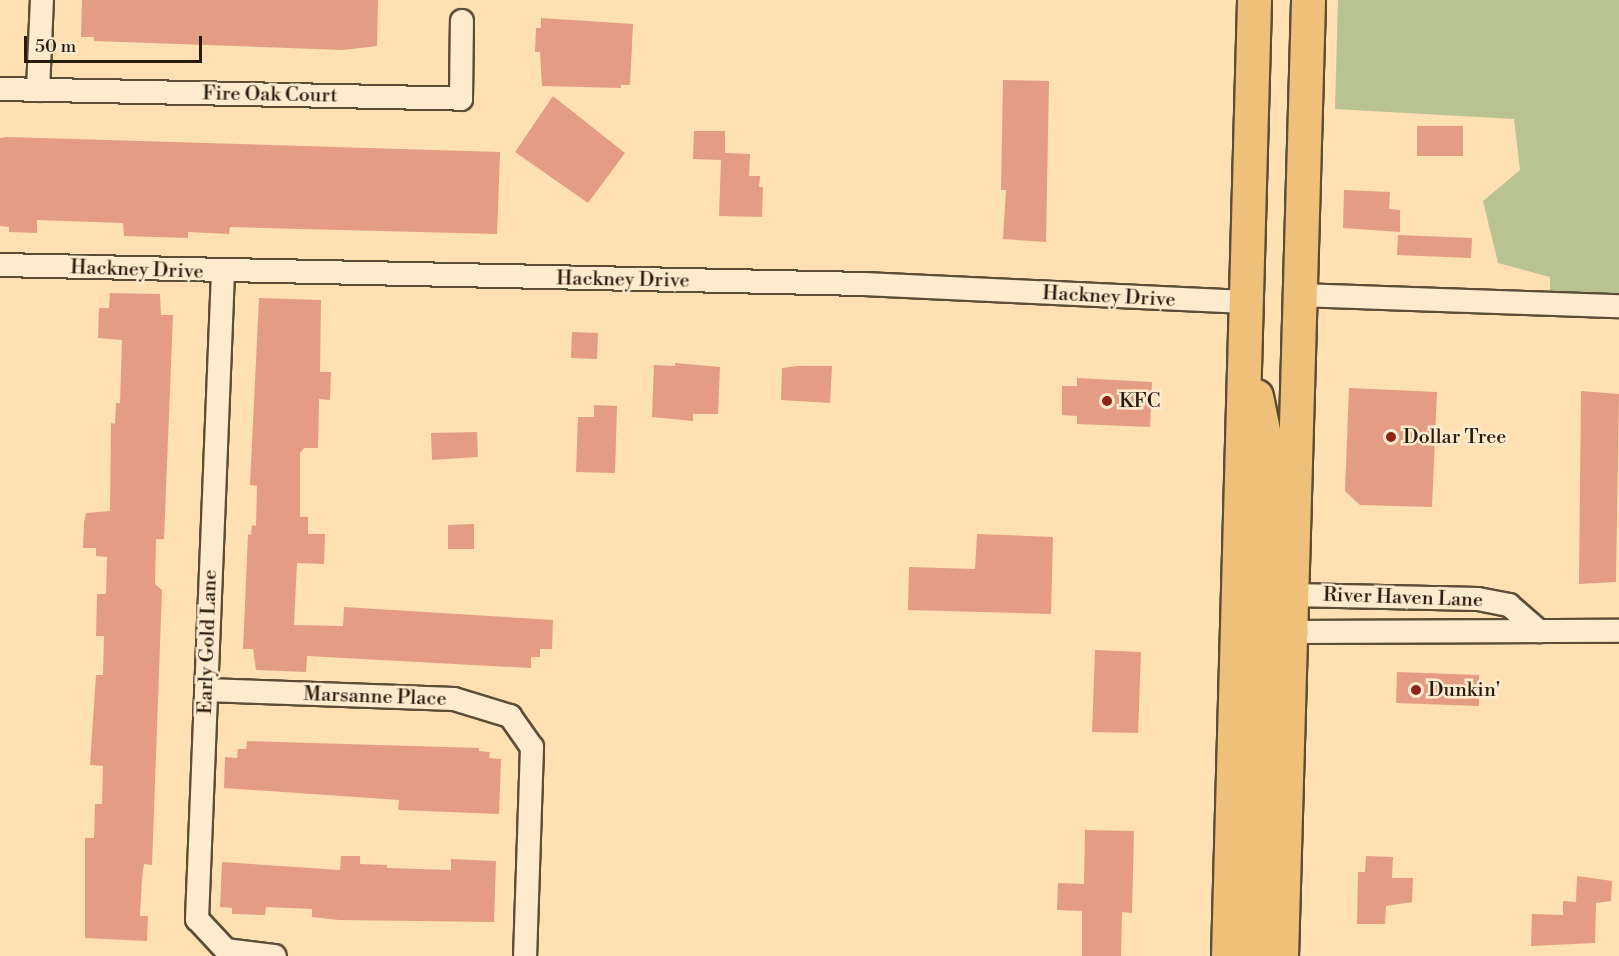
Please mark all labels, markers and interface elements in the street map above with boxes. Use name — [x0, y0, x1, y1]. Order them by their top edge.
scale bar — [27, 24, 206, 62]
text: 50 m — [35, 35, 76, 58]
street label: Fire Oak Court — [202, 82, 338, 108]
street label: Hackney Drive — [70, 256, 204, 284]
street label: Hackney Drive — [556, 267, 690, 293]
street label: Hackney Drive — [1042, 282, 1176, 312]
place label: KFC — [1119, 389, 1160, 413]
marker: KFC — [1100, 394, 1114, 408]
place label: Dollar Tree — [1403, 425, 1506, 449]
marker: Dollar Tree — [1384, 430, 1398, 444]
street label: Early Gold Lane — [193, 569, 223, 715]
street label: River Haven Lane — [1323, 583, 1483, 613]
place label: Dunkin' — [1428, 678, 1500, 702]
street label: Marsanne Place — [303, 683, 447, 711]
marker: Dunkin' — [1409, 683, 1423, 697]

